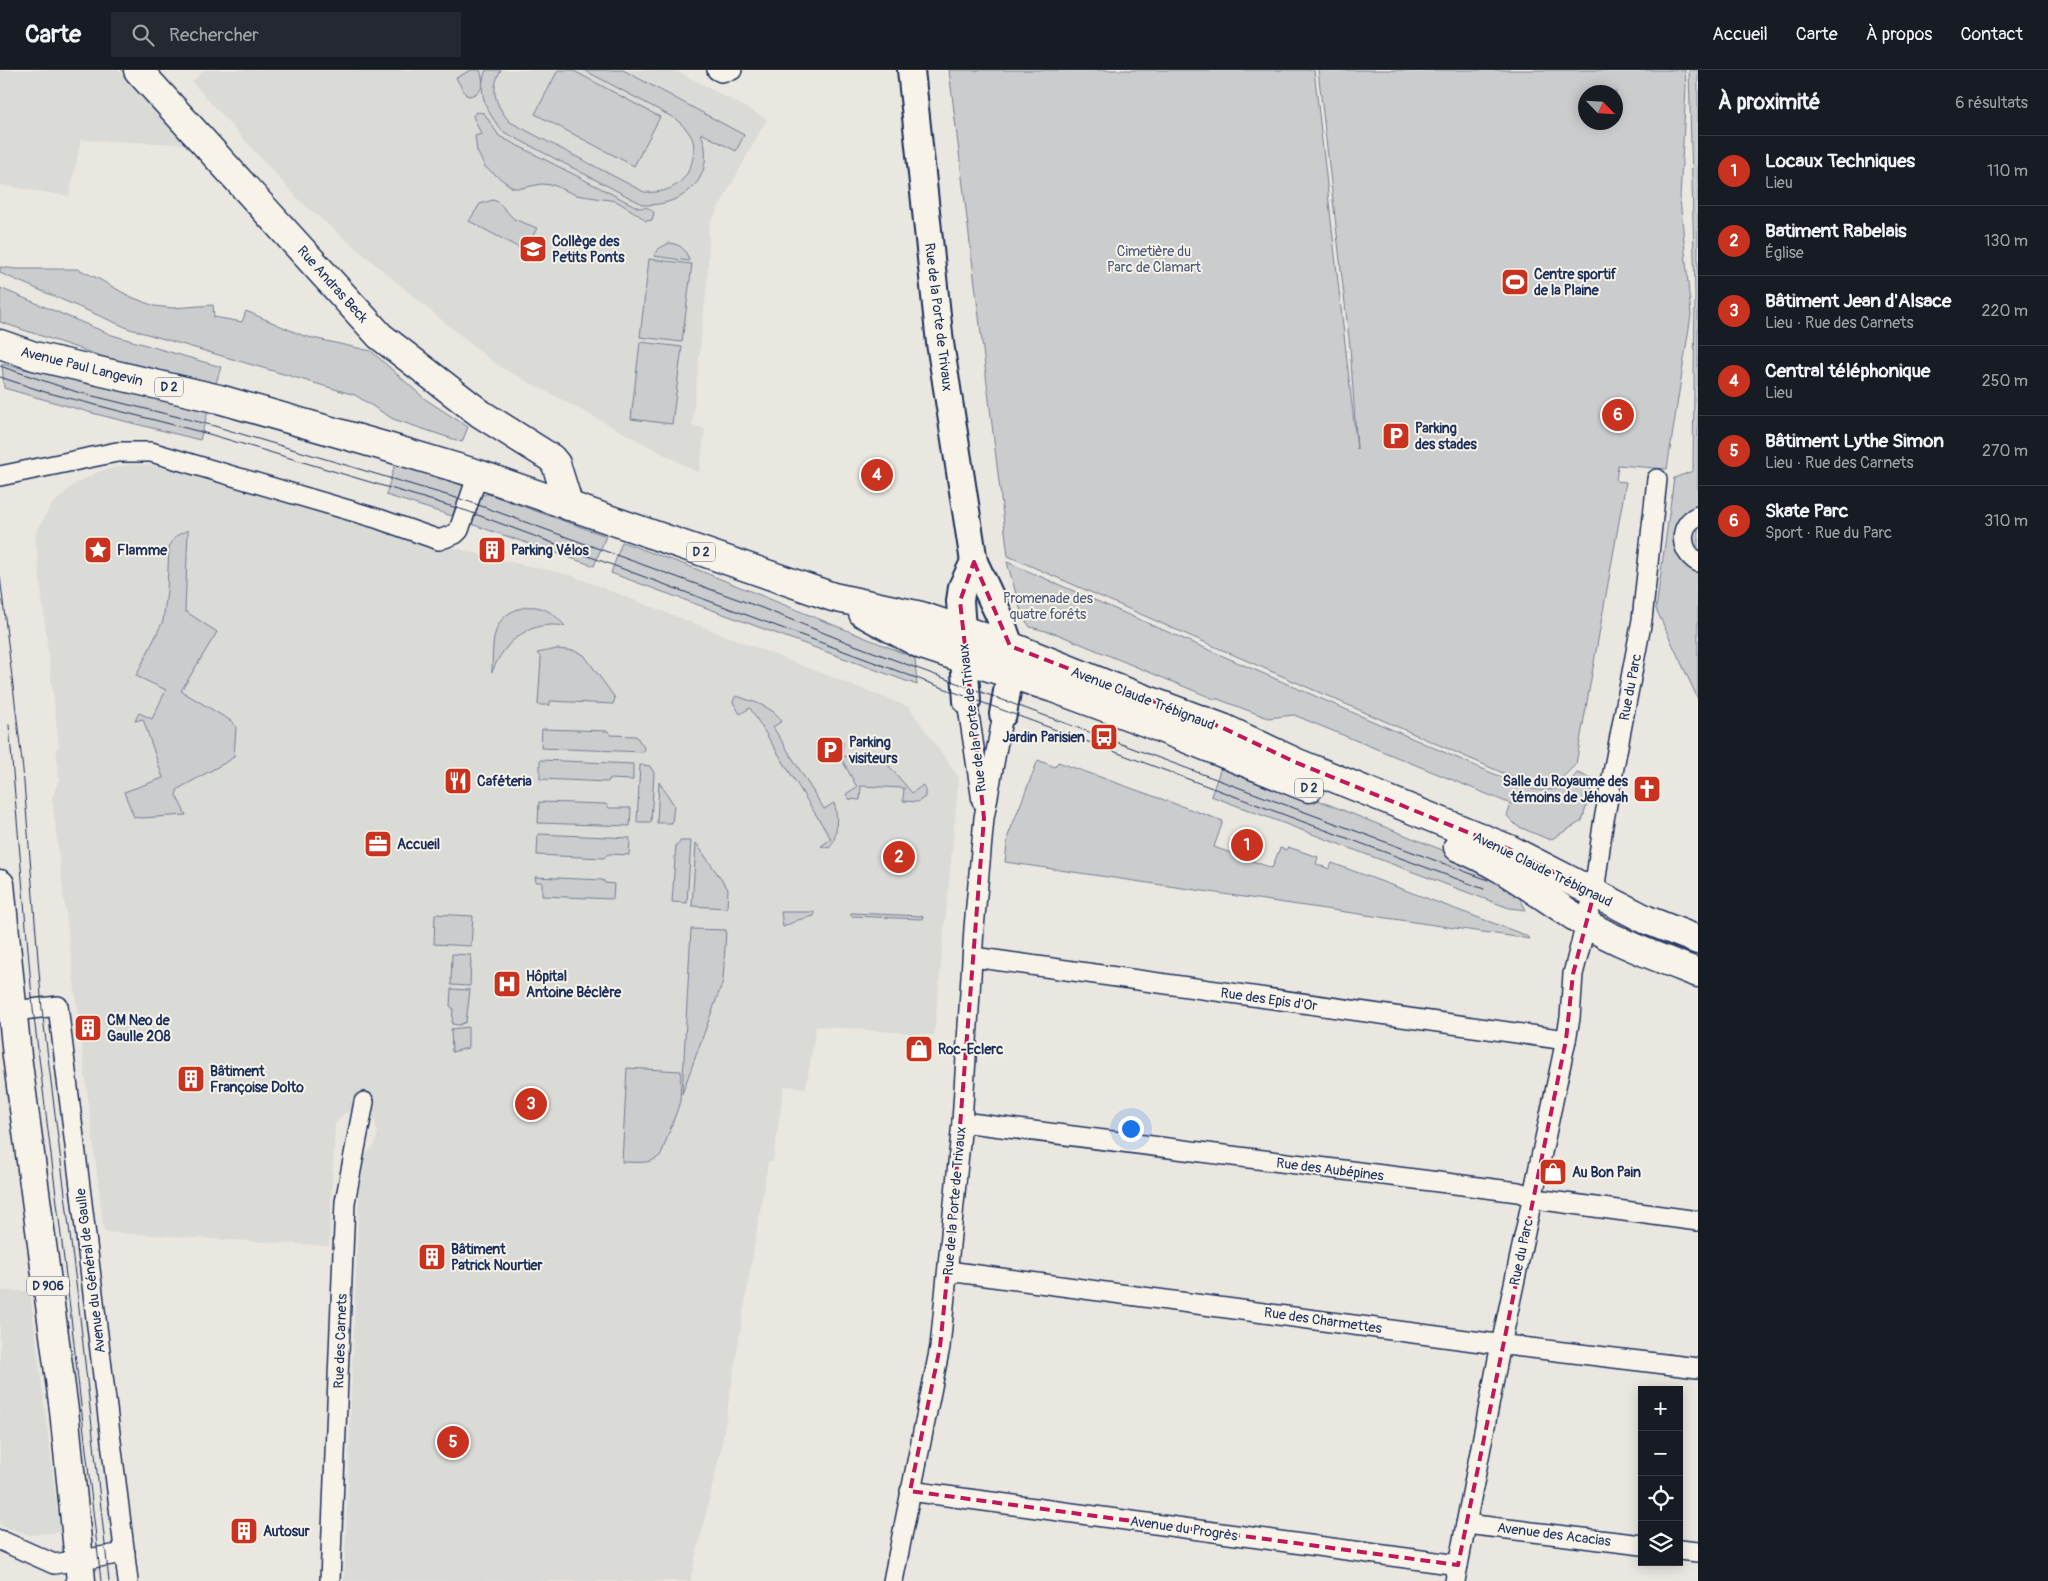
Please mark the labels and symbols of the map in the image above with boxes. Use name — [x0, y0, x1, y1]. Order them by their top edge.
north arrow — [1578, 85, 1623, 130]
place label: Collège des Petits Ponts — [552, 233, 625, 266]
school or university icon: Collège des Petits Ponts — [518, 234, 548, 264]
street label: Rue Andras Beck — [294, 242, 372, 326]
street label: Rue de la Porte de Trivaux — [921, 242, 956, 392]
park label: Cimetière du Parc de Clamart — [1107, 243, 1201, 276]
place label: Centre sportif de la Plaine — [1534, 266, 1617, 299]
sports icon: Centre sportif de la Plaine — [1500, 267, 1530, 297]
street label: Avenue Paul Langevin — [19, 343, 145, 390]
road number: D 2 — [155, 378, 183, 396]
pin: 6 — [1602, 396, 1634, 434]
place label: Parking des stades — [1415, 420, 1478, 453]
parking icon: Parking des stades — [1381, 421, 1411, 451]
pin: 4 — [861, 456, 893, 494]
place icon: Flamme — [83, 535, 113, 565]
building icon: Parking Vélos — [477, 535, 507, 565]
place label: Flamme — [117, 542, 168, 559]
place label: Parking Vélos — [511, 542, 590, 559]
road number: D 2 — [687, 542, 715, 562]
park label: Promenade des quatre forêts — [1003, 590, 1094, 623]
street label: Rue de la Porte de Trivaux — [955, 643, 990, 793]
street label: Rue du Parc — [1616, 652, 1645, 722]
street label: Avenue Claude Trébignaud — [1069, 663, 1217, 734]
bus stop icon: Jardin Parisien — [1089, 722, 1119, 752]
place label: Jardin Parisien — [1002, 729, 1085, 746]
place label: Parking visiteurs — [848, 734, 898, 767]
parking icon: Parking visiteurs — [815, 735, 845, 765]
restaurant icon: Caféteria — [443, 766, 473, 796]
place label: Caféteria — [477, 773, 532, 790]
place label: Salle du Royaume des témoins de Jéhovah — [1503, 773, 1629, 806]
church icon: Salle du Royaume des témoins de Jéhovah — [1632, 774, 1662, 804]
road number: D 2 — [1295, 778, 1323, 798]
pin: 1 — [1231, 826, 1263, 864]
street label: Avenue Claude Trébignaud — [1471, 828, 1615, 911]
office icon: Accueil — [363, 829, 393, 859]
place label: Accueil — [397, 836, 440, 853]
pin: 2 — [883, 838, 915, 876]
place label: Hôpital Antoine Béclère — [526, 968, 622, 1001]
hospital icon: Hôpital Antoine Béclère — [492, 969, 522, 999]
street label: Rue des Epis d'Or — [1219, 984, 1318, 1015]
place label: CM Neo de Gaulle 208 — [107, 1012, 171, 1045]
building icon: CM Neo de Gaulle 208 — [73, 1013, 103, 1043]
shop icon: Roc-Eclerc — [904, 1034, 934, 1064]
place label: Roc-Eclerc — [938, 1041, 1003, 1058]
place label: Bâtiment Françoise Dolto — [210, 1063, 304, 1096]
building icon: Bâtiment Françoise Dolto — [176, 1064, 206, 1094]
pin: 3 — [515, 1085, 547, 1123]
your location — [1118, 1116, 1144, 1142]
street label: Rue de la Porte de Trivaux — [940, 1126, 969, 1276]
street label: Rue des Aubépines — [1275, 1154, 1385, 1185]
shop icon: Au Bon Pain — [1538, 1157, 1568, 1187]
place label: Au Bon Pain — [1572, 1164, 1641, 1181]
street label: Avenue du Général de Gaulle — [72, 1187, 109, 1354]
street label: Rue du Parc — [1506, 1217, 1537, 1287]
place label: Bâtiment Patrick Nourtier — [451, 1241, 543, 1274]
building icon: Bâtiment Patrick Nourtier — [417, 1242, 447, 1272]
road number: D 906 — [27, 1276, 69, 1296]
street label: Rue des Carnets — [330, 1292, 351, 1389]
street label: Rue des Charmettes — [1263, 1304, 1384, 1337]
pin: 5 — [437, 1423, 469, 1461]
street label: Avenue du Progrès — [1129, 1513, 1240, 1545]
building icon: Autosur — [229, 1516, 259, 1546]
street label: Avenue des Acacias — [1496, 1519, 1612, 1550]
place label: Autosur — [263, 1523, 311, 1540]

